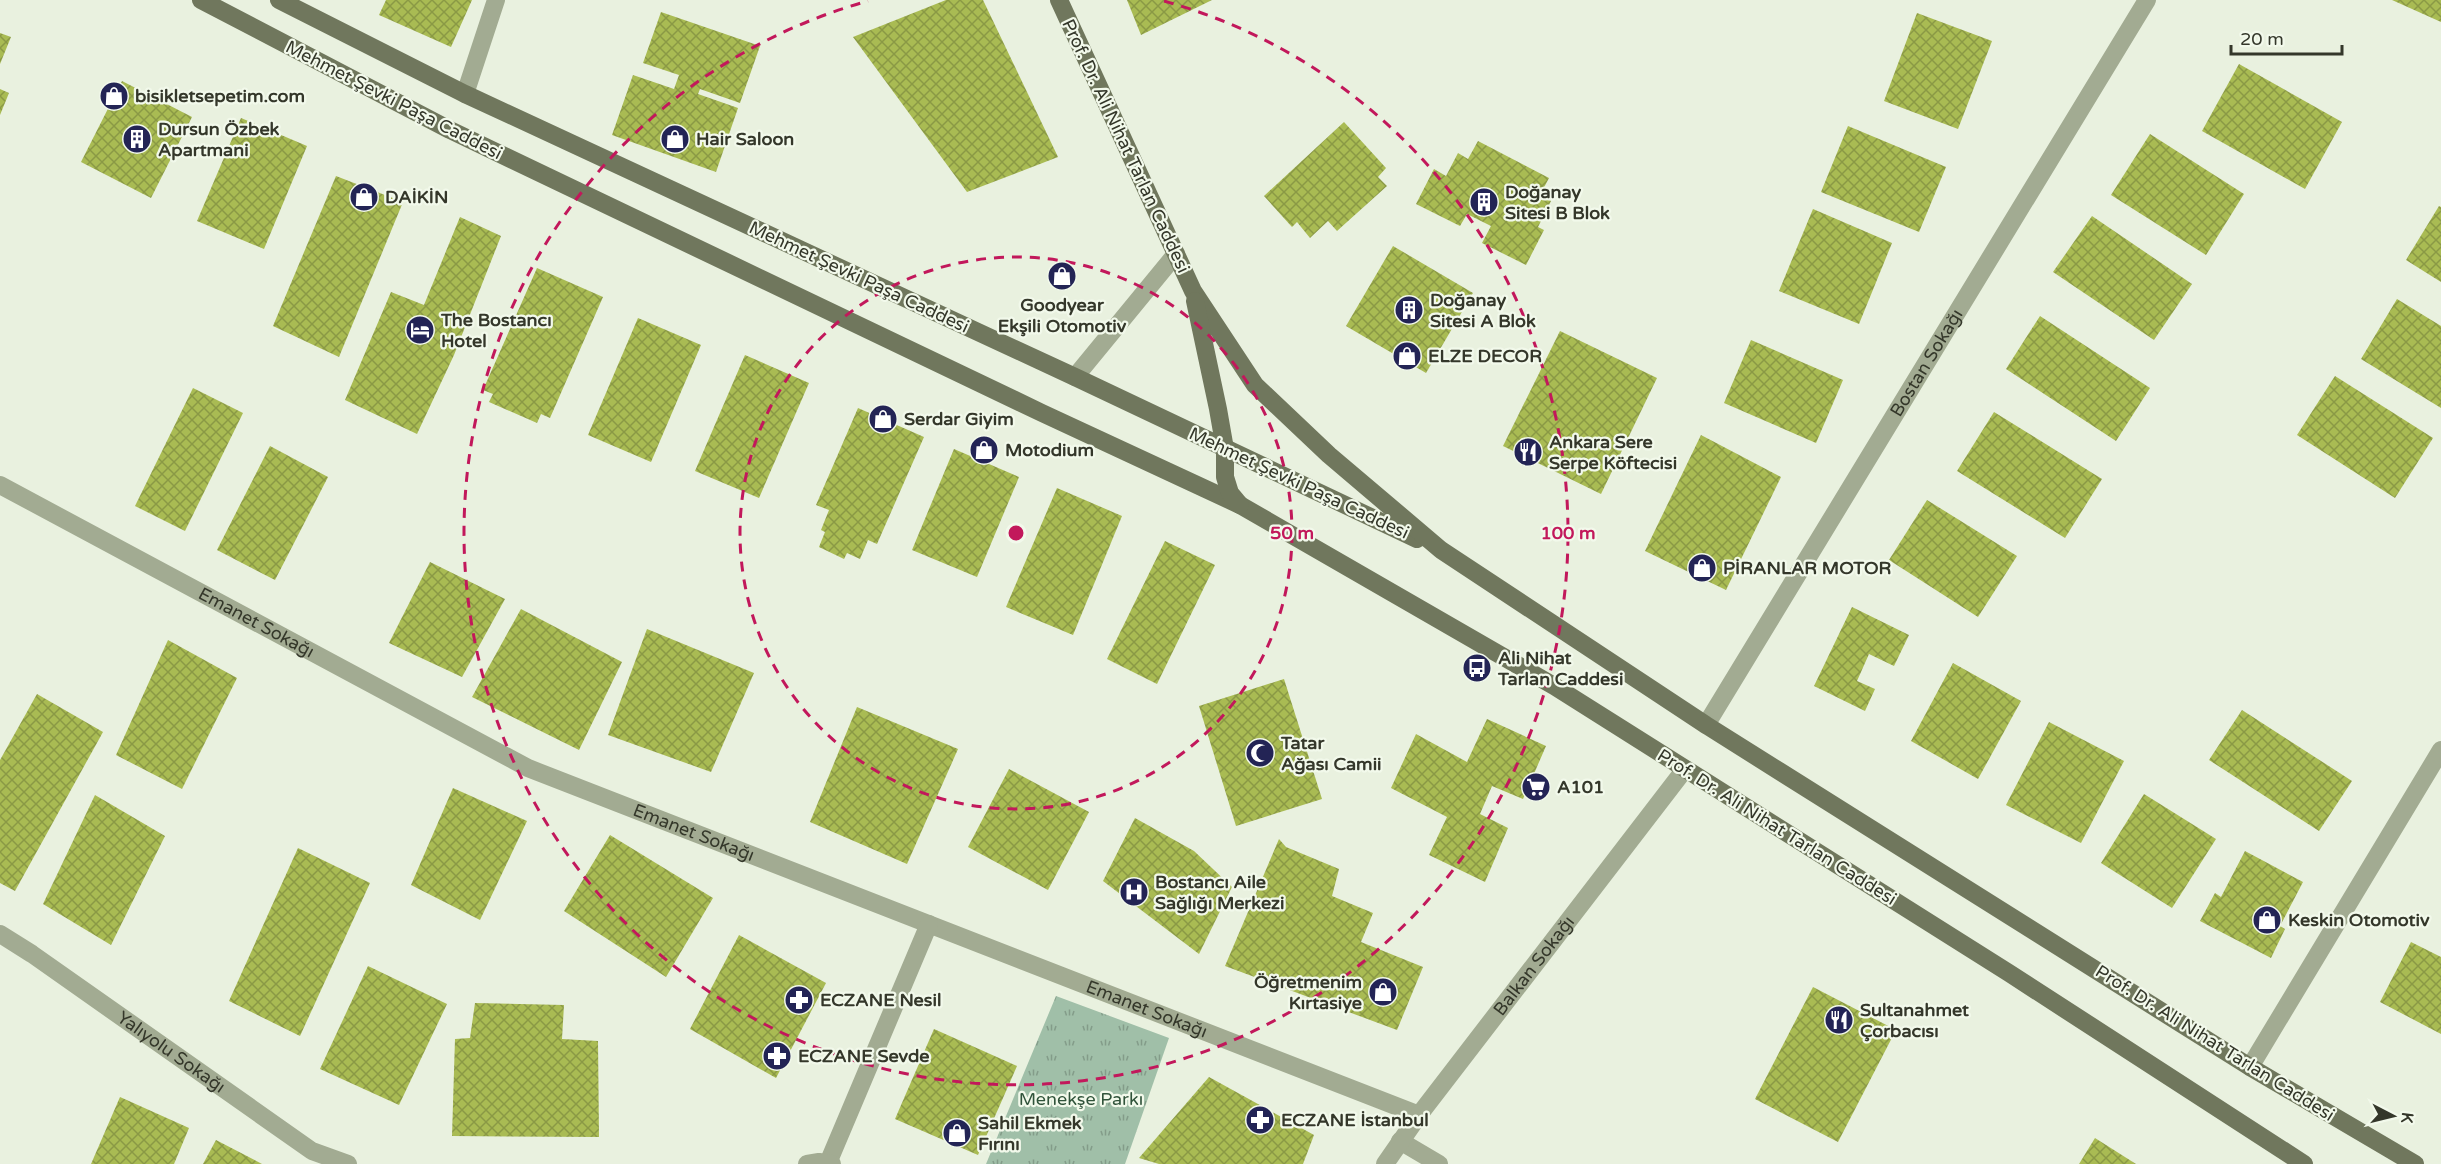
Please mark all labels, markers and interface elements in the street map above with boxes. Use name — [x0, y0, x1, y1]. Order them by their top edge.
street label: Prof. Dr. Ali Nihat Tarlan Caddesi — [1057, 15, 1195, 277]
scale bar — [2231, 18, 2342, 56]
text: 20 m — [2240, 28, 2284, 50]
street label: Mehmet Şevki Paşa Caddesi — [282, 36, 506, 164]
shop icon: bisikletsepetim.com — [98, 80, 130, 112]
place label: bisikletsepetim.com — [135, 85, 305, 107]
place label: Dursun Özbek Apartmani — [158, 118, 280, 161]
building icon: Dursun Özbek Apartmani — [121, 123, 153, 155]
shop icon: Hair Saloon — [659, 123, 691, 155]
place label: Hair Saloon — [696, 128, 794, 150]
shop icon: DAİKİN — [348, 181, 380, 213]
place label: Doğanay Sitesi B Blok — [1505, 181, 1610, 224]
place label: DAİKİN — [385, 186, 448, 208]
building icon: Doğanay Sitesi B Blok — [1468, 186, 1500, 218]
street label: Mehmet Şevki Paşa Caddesi — [746, 216, 972, 338]
shop icon: Goodyear Ekşili Otomotiv — [1046, 260, 1078, 292]
place label: Doğanay Sitesi A Blok — [1430, 289, 1536, 332]
place label: Goodyear Ekşili Otomotiv — [998, 294, 1127, 337]
building icon: Doğanay Sitesi A Blok — [1393, 294, 1425, 326]
street label: Bostan Sokağı — [1885, 305, 1968, 421]
place label: The Bostancı Hotel — [440, 309, 552, 352]
hotel icon: The Bostancı Hotel — [404, 314, 436, 346]
shop icon: ELZE DECOR — [1391, 340, 1423, 372]
place label: ELZE DECOR — [1428, 345, 1542, 367]
shop icon: Serdar Giyim — [867, 403, 899, 435]
place label: Serdar Giyim — [904, 408, 1014, 430]
street label: Mehmet Şevki Paşa Caddesi — [1186, 422, 1412, 544]
place label: Ankara Sere Serpe Köftecisi — [1549, 431, 1677, 474]
shop icon: Motodium — [968, 434, 1000, 466]
restaurant icon: Ankara Sere Serpe Köftecisi — [1512, 436, 1544, 468]
place label: Motodium — [1005, 439, 1094, 461]
text: 50 m — [1270, 522, 1314, 544]
text: 100 m — [1540, 522, 1596, 544]
centre of rings — [1006, 523, 1026, 543]
shop icon: PİRANLAR MOTOR — [1686, 552, 1718, 584]
place label: PİRANLAR MOTOR — [1723, 557, 1891, 579]
street label: Emanet Sokağı — [195, 582, 318, 662]
place label: Ali Nihat Tarlan Caddesi — [1497, 647, 1623, 690]
bus stop icon: Ali Nihat Tarlan Caddesi — [1461, 652, 1493, 684]
place label: Tatar Ağası Camii — [1280, 732, 1382, 775]
mosque icon: Tatar Ağası Camii — [1244, 737, 1276, 769]
street label: Prof. Dr. Ali Nihat Tarlan Caddesi — [1653, 744, 1901, 910]
supermarket icon: A101 — [1520, 771, 1552, 803]
place label: A101 — [1557, 776, 1604, 798]
street label: Emanet Sokağı — [630, 799, 758, 866]
place label: Bostancı Aile Sağlığı Merkezi — [1155, 871, 1285, 914]
hospital icon: Bostancı Aile Sağlığı Merkezi — [1118, 876, 1150, 908]
shop icon: Keskin Otomotiv — [2251, 904, 2283, 936]
place label: Keskin Otomotiv — [2288, 909, 2430, 931]
street label: Balkan Sokağı — [1488, 911, 1579, 1020]
street label: Prof. Dr. Ali Nihat Tarlan Caddesi — [2091, 960, 2339, 1126]
place label: Öğretmenim Kırtasiye — [1254, 971, 1362, 1014]
street label: Emanet Sokağı — [1083, 975, 1211, 1042]
shop icon: Öğretmenim Kırtasiye — [1367, 976, 1399, 1008]
pharmacy icon: ECZANE Nesil — [783, 984, 815, 1016]
place label: ECZANE Nesil — [820, 989, 941, 1011]
place label: Sultanahmet Çorbacısı — [1860, 999, 1969, 1042]
restaurant icon: Sultanahmet Çorbacısı — [1823, 1004, 1855, 1036]
street label: Yalıyolu Sokağı — [113, 1006, 230, 1098]
pharmacy icon: ECZANE Sevde — [761, 1040, 793, 1072]
place label: ECZANE Sevde — [798, 1045, 930, 1067]
north arrow — [2363, 1086, 2423, 1146]
park label: Menekşe Parkı — [1019, 1088, 1143, 1110]
pharmacy icon: ECZANE İstanbul — [1244, 1104, 1276, 1136]
place label: ECZANE İstanbul — [1281, 1109, 1429, 1131]
text: K — [2396, 1111, 2417, 1125]
place label: Sahil Ekmek Fırını — [978, 1112, 1082, 1155]
shop icon: Sahil Ekmek Fırını — [941, 1117, 973, 1149]

